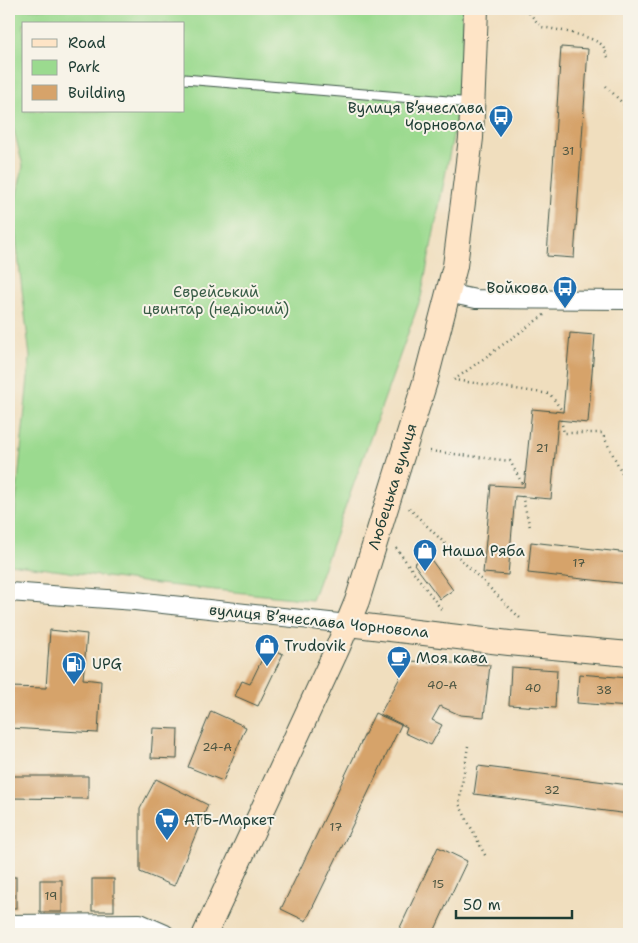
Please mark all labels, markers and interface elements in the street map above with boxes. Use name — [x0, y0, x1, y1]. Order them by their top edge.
legend — [22, 22, 185, 112]
text: Road — [68, 33, 106, 53]
text: Park — [68, 57, 100, 77]
text: Building — [68, 83, 125, 103]
place label: Вулиця В’ячеслава Чорновола — [348, 98, 485, 135]
bus stop icon: Вулиця В’ячеслава Чорновола — [488, 104, 514, 138]
house number: 31 — [562, 143, 574, 159]
bus stop icon: Войкова — [552, 275, 578, 309]
place label: Войкова — [486, 278, 549, 298]
park label: Єврейський цвинтар (недіючий) — [143, 282, 289, 319]
street label: Любецька вулиця — [364, 421, 422, 552]
house number: 21 — [536, 440, 548, 456]
shop icon: Наша Ряба — [412, 538, 438, 572]
place label: Наша Ряба — [442, 541, 525, 561]
house number: 17 — [573, 555, 585, 571]
street label: вулиця Вʼячеслава Чорновола — [208, 600, 430, 643]
shop icon: Trudovik — [254, 633, 280, 667]
place label: Trudovik — [284, 636, 346, 656]
cafe icon: Моя кава — [386, 645, 412, 679]
place label: Моя кава — [416, 648, 488, 668]
fuel station icon: UPG — [61, 651, 87, 685]
place label: UPG — [92, 654, 122, 674]
house number: 40-А — [427, 677, 457, 693]
house number: 40 — [525, 680, 541, 696]
house number: 38 — [596, 682, 612, 698]
house number: 24-А — [202, 739, 232, 755]
house number: 32 — [544, 782, 560, 798]
supermarket icon: АТБ-Маркет — [154, 807, 180, 841]
place label: АТБ-Маркет — [184, 810, 275, 830]
house number: 17 — [330, 819, 342, 835]
house number: 15 — [432, 876, 444, 892]
house number: 19 — [45, 888, 57, 904]
scale bar — [456, 888, 572, 920]
text: 50 m — [463, 895, 501, 915]

